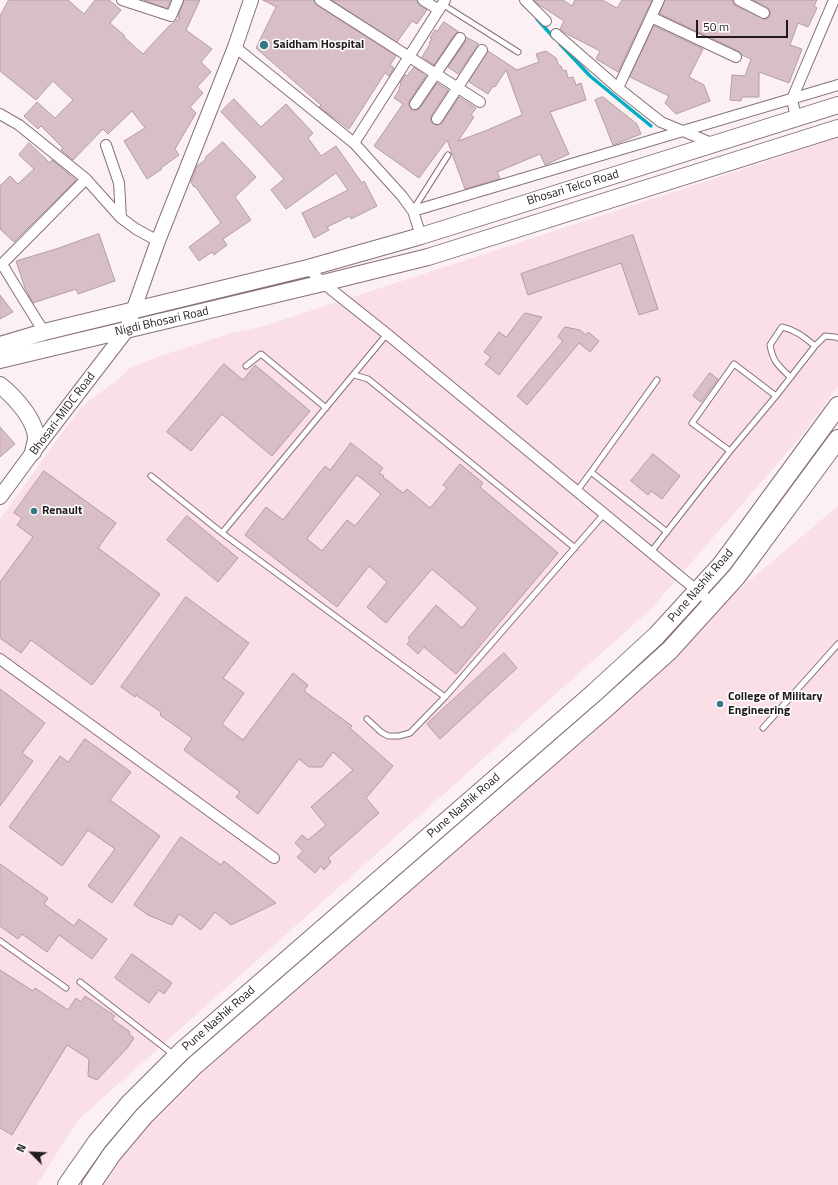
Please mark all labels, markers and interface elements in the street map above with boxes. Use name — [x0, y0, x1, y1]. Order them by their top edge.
scale bar — [698, 12, 790, 38]
text: 50 m — [703, 17, 729, 36]
place label: Saidham Hospital — [273, 38, 364, 52]
marker: Saidham Hospital — [258, 39, 270, 51]
street label: Bhosari Telco Road — [525, 167, 621, 209]
street label: Nigdi Bhosari Road — [114, 304, 210, 340]
street label: Bhosari-MIDC Road — [27, 370, 99, 458]
place label: Renault — [42, 504, 82, 518]
marker: Renault — [29, 506, 39, 516]
street label: Pune Nashik Road — [665, 547, 737, 625]
place label: College of Military Engineering — [728, 690, 823, 718]
marker: College of Military Engineering — [715, 699, 725, 709]
street label: Pune Nashik Road — [425, 770, 503, 842]
street label: Pune Nashik Road — [180, 983, 258, 1055]
north arrow — [12, 1133, 52, 1173]
text: N — [12, 1141, 30, 1155]

